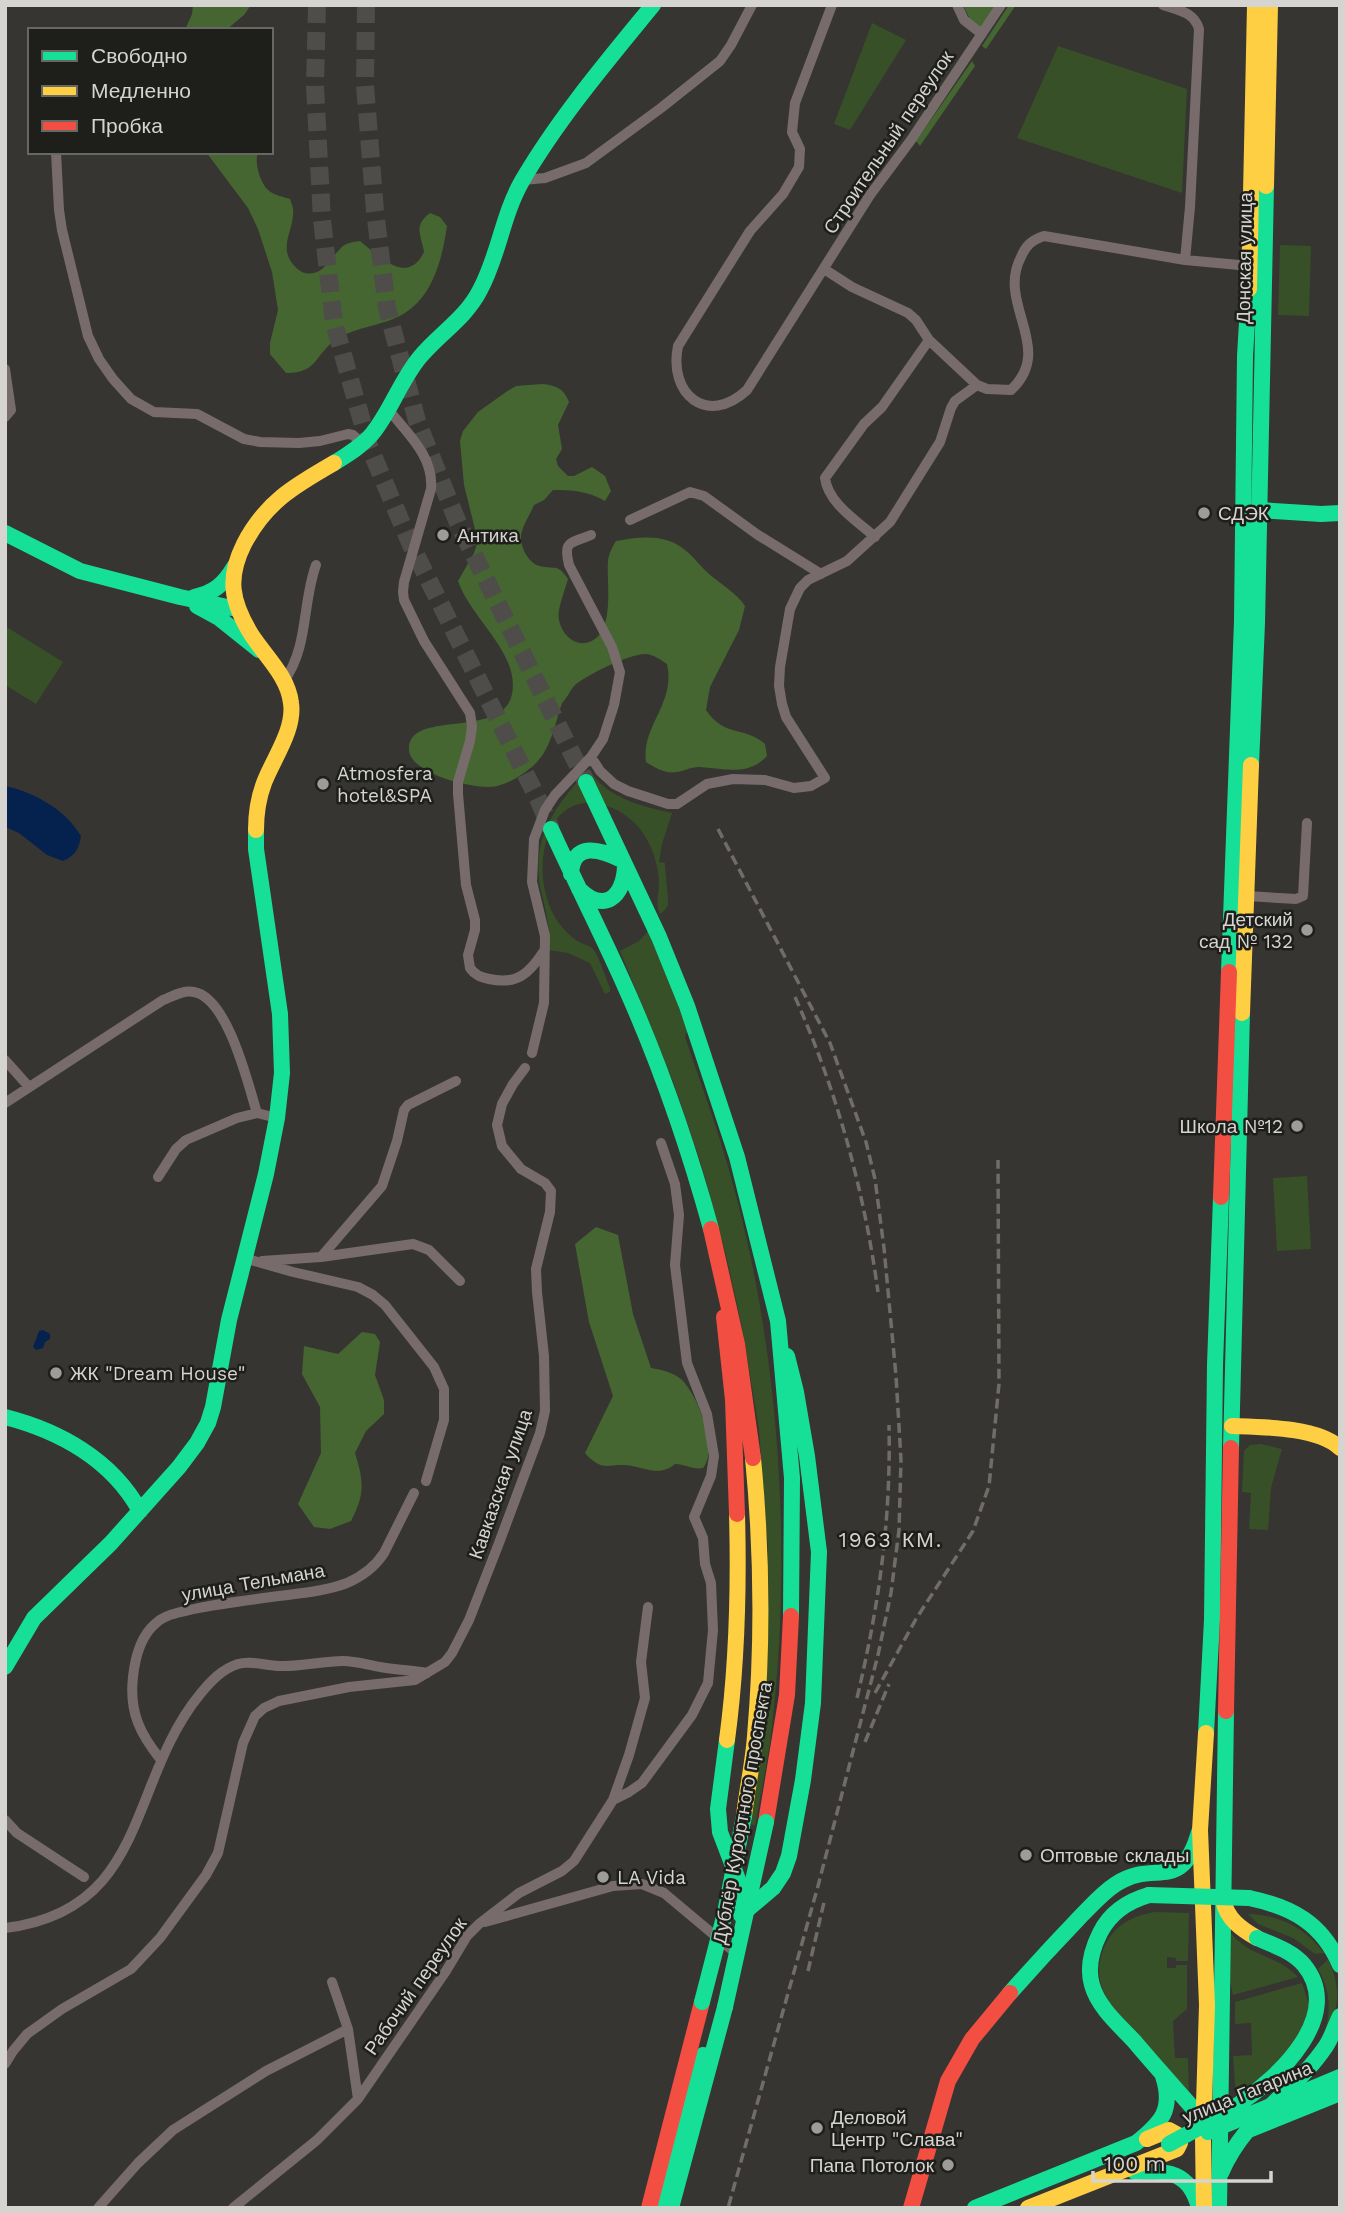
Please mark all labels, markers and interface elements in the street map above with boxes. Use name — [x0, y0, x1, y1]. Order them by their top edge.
legend — [28, 28, 273, 154]
text: Свободно — [91, 43, 188, 68]
street label: Строительный переулок — [819, 46, 959, 238]
text: Медленно — [91, 78, 191, 103]
text: Пробка — [91, 113, 163, 138]
street label: Донская улица — [1232, 191, 1257, 324]
place label: СДЭК — [1218, 502, 1269, 525]
marker: СДЭК — [1196, 505, 1212, 521]
place label: Антика — [457, 524, 519, 547]
marker: Антика — [435, 527, 451, 543]
place label: Atmosfera hotel&SPA — [337, 762, 433, 807]
marker: Atmosfera hotel&SPA — [315, 776, 331, 792]
place label: Детский сад № 132 — [1199, 908, 1293, 953]
marker: Детский сад № 132 — [1299, 922, 1315, 938]
place label: Школа №12 — [1180, 1115, 1283, 1138]
marker: Школа №12 — [1289, 1118, 1305, 1134]
place label: ЖК "Dream House" — [70, 1362, 245, 1385]
marker: ЖК "Dream House" — [48, 1365, 64, 1381]
street label: Кавказская улица — [464, 1406, 537, 1562]
district label: 1963 КМ. — [839, 1527, 943, 1552]
street label: улица Тельмана — [180, 1559, 327, 1606]
street label: Дублёр Курортного проспекта — [708, 1680, 777, 1946]
place label: Оптовые склады — [1040, 1844, 1189, 1867]
marker: Оптовые склады — [1018, 1847, 1034, 1863]
place label: LA Vida — [617, 1866, 686, 1889]
marker: LA Vida — [595, 1869, 611, 1885]
street label: Рабочий переулок — [359, 1913, 472, 2059]
street label: улица Гагарина — [1179, 2056, 1316, 2129]
place label: Деловой Центр "Слава" — [831, 2106, 963, 2151]
marker: Деловой Центр "Слава" — [809, 2120, 825, 2136]
scale bar — [1093, 2140, 1272, 2184]
text: 100 m — [1104, 2151, 1166, 2176]
place label: Папа Потолок — [810, 2154, 935, 2177]
marker: Папа Потолок — [940, 2157, 956, 2173]

